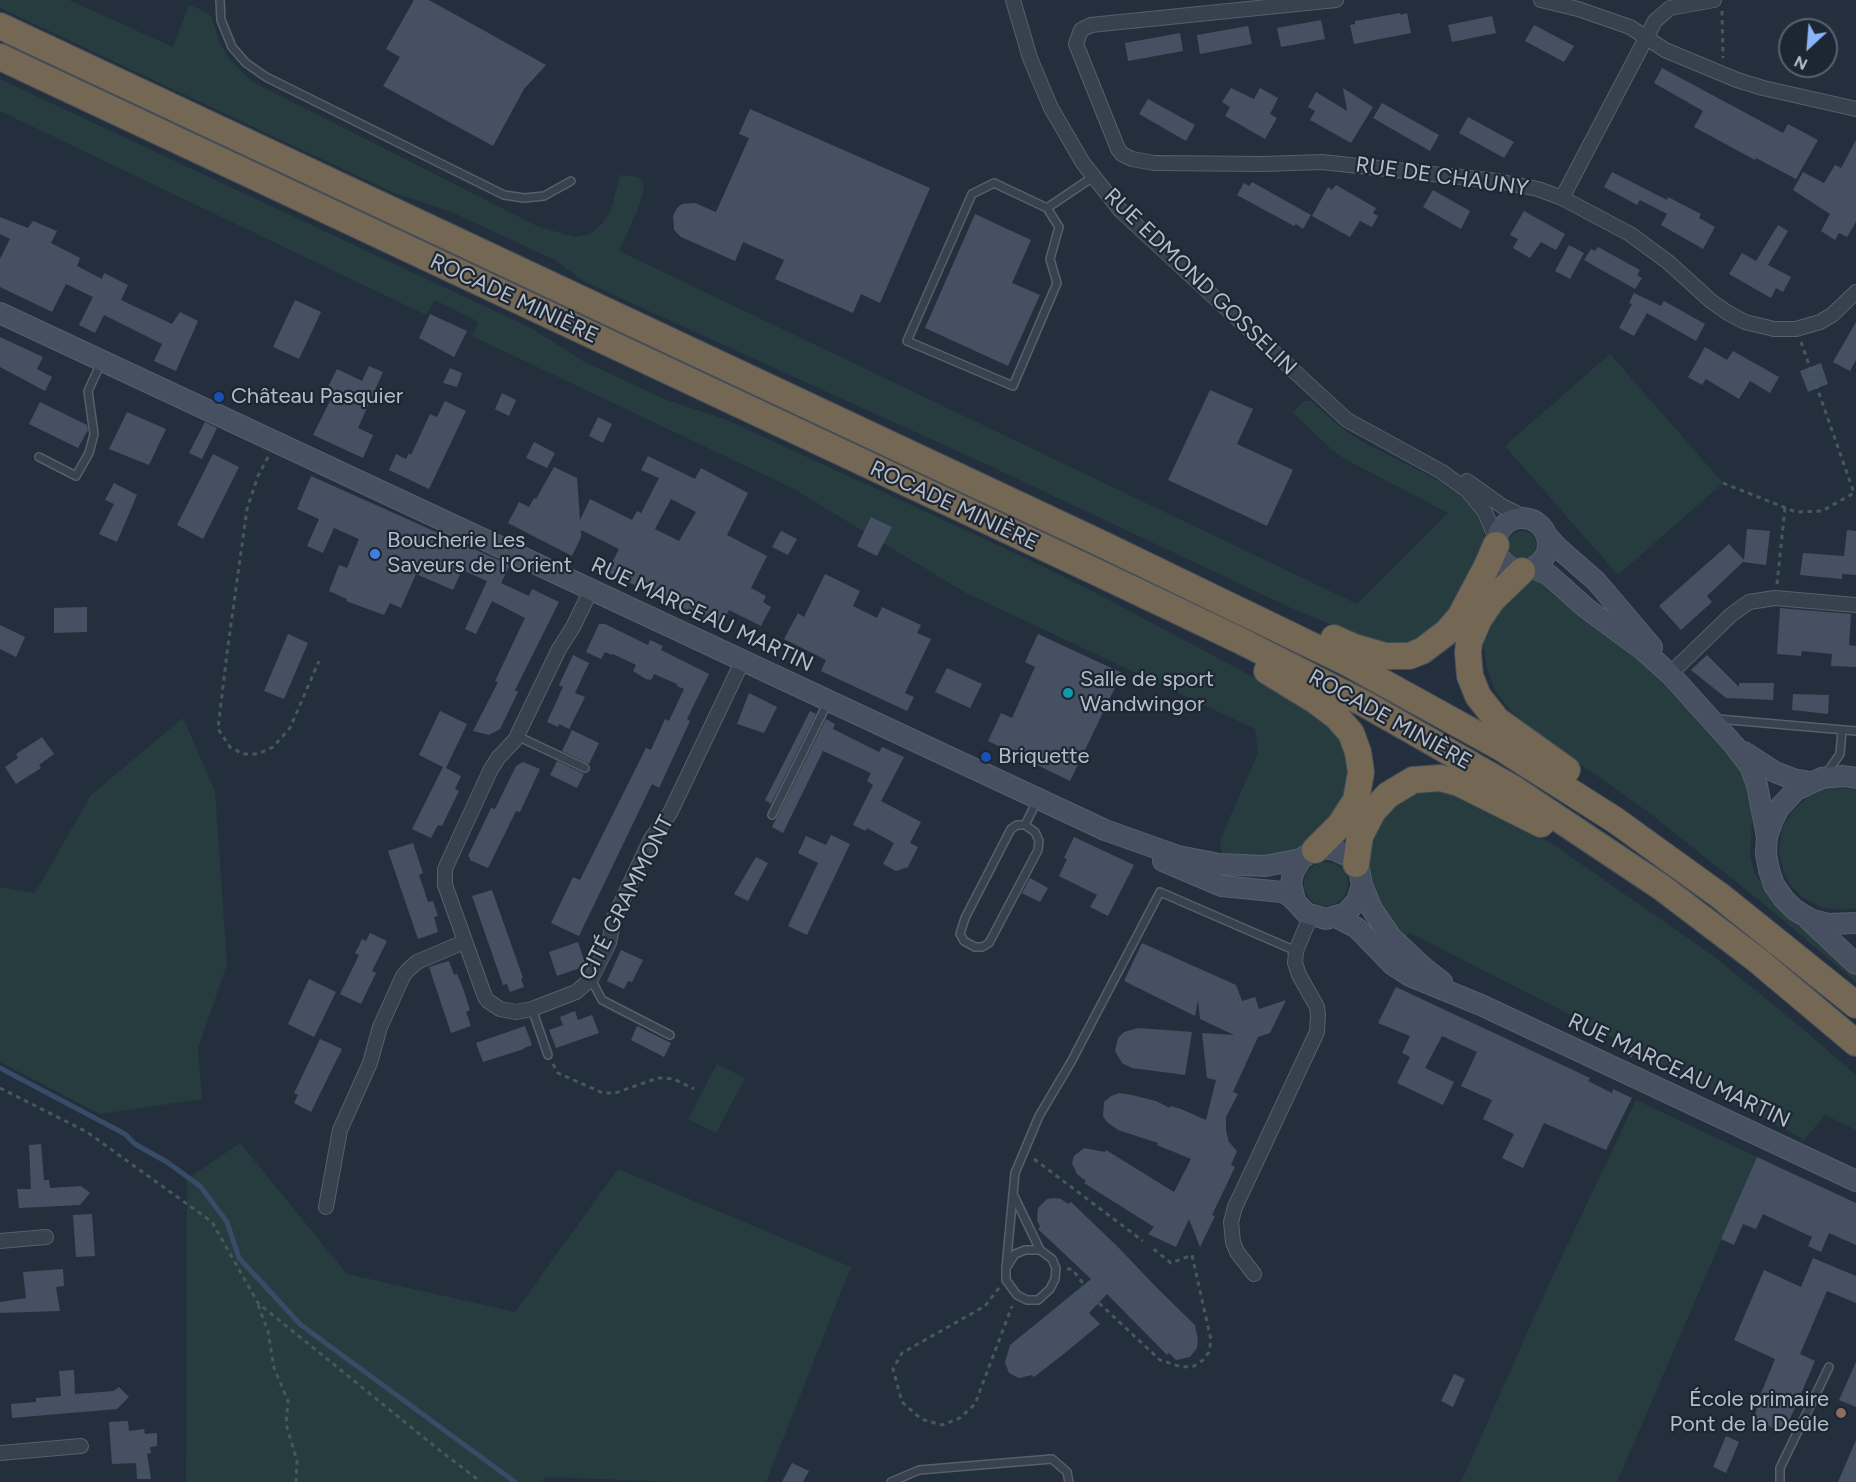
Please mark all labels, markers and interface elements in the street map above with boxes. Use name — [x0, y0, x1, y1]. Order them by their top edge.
north arrow — [1778, 18, 1838, 78]
text: N — [1791, 52, 1810, 74]
street label: RUE DE CHAUNY — [1354, 152, 1530, 202]
street label: RUE EDMOND GOSSELIN — [1098, 183, 1302, 381]
street label: ROCADE MINIÈRE — [426, 248, 602, 350]
place label: Château Pasquier — [231, 384, 403, 410]
marker: Château Pasquier — [212, 390, 226, 404]
street label: ROCADE MINIÈRE — [866, 455, 1042, 557]
place label: Boucherie Les Saveurs de l'Orient — [387, 528, 572, 580]
marker: Boucherie Les Saveurs de l'Orient — [368, 547, 382, 561]
street label: RUE MARCEAU MARTIN — [587, 552, 817, 678]
street label: ROCADE MINIÈRE — [1304, 664, 1476, 776]
place label: Salle de sport Wandwingor — [1080, 667, 1214, 718]
marker: Salle de sport Wandwingor — [1061, 686, 1075, 700]
place label: Briquette — [998, 744, 1090, 770]
marker: Briquette — [979, 750, 993, 764]
street label: CITÉ GRAMMONT — [574, 811, 680, 985]
street label: RUE MARCEAU MARTIN — [1564, 1008, 1794, 1134]
place label: École primaire Pont de la Deûle — [1670, 1387, 1829, 1438]
marker: École primaire Pont de la Deûle — [1834, 1406, 1848, 1420]

